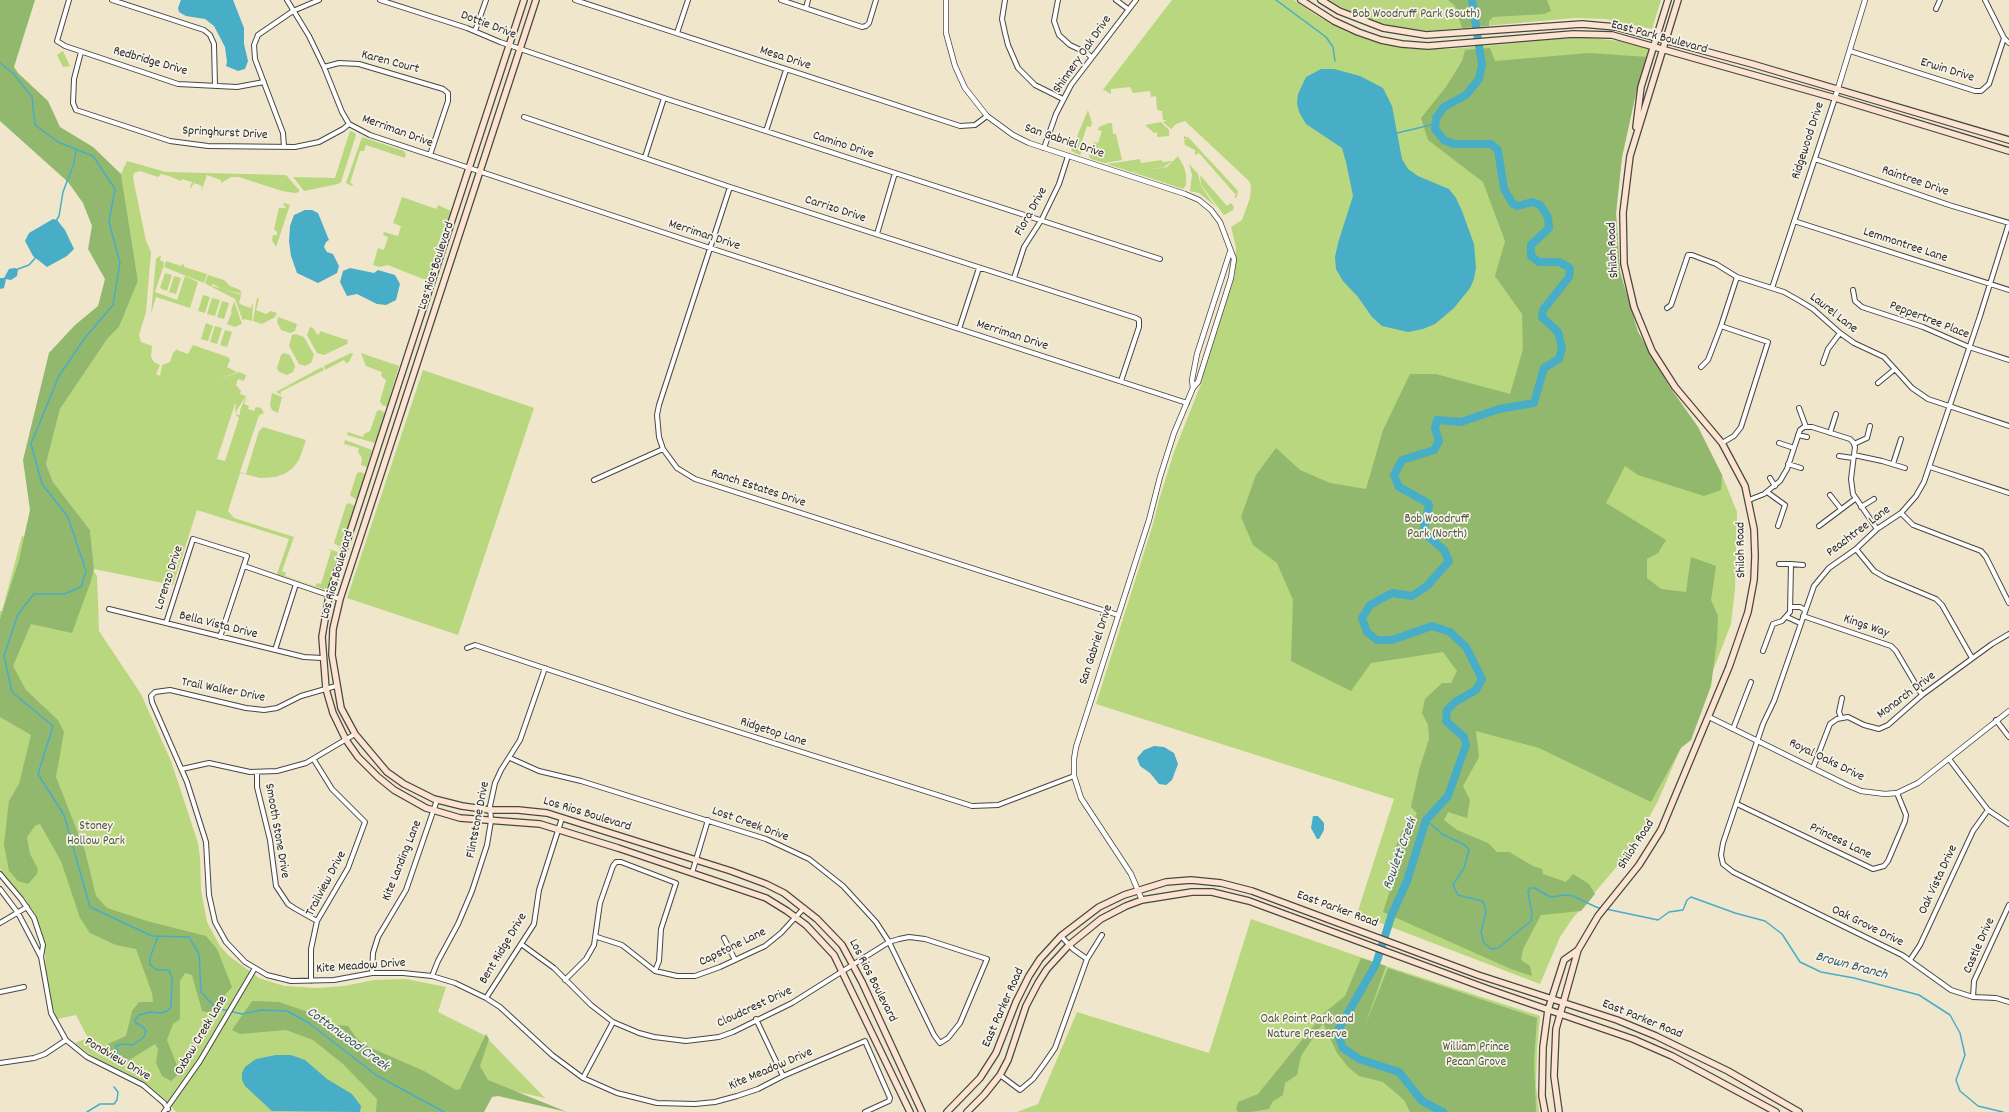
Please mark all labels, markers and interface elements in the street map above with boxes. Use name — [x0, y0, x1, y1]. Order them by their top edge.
park label: Bob Woodruff Park (South) — [1352, 7, 1480, 23]
street label: Dottie Drive — [458, 8, 518, 44]
street label: Shinnery Oak Drive — [1050, 13, 1116, 97]
street label: East Park Boulevard — [1609, 18, 1709, 58]
street label: Mesa Drive — [757, 43, 813, 75]
street label: Redbridge Drive — [111, 44, 189, 80]
street label: Karen Court — [359, 48, 421, 78]
street label: Erwin Drive — [1918, 55, 1976, 87]
street label: Ridgewood Drive — [1789, 100, 1829, 182]
street label: Merriman Drive — [359, 112, 435, 152]
street label: San Gabriel Drive — [1022, 121, 1106, 163]
street label: Springhurst Drive — [182, 124, 268, 144]
street label: Camino Drive — [810, 129, 876, 163]
street label: Raintree Drive — [1879, 163, 1951, 201]
street label: Flora Drive — [1012, 185, 1052, 239]
street label: Carrizo Drive — [802, 193, 868, 227]
street label: Merriman Drive — [666, 217, 742, 255]
street label: Los Rios Boulevard — [415, 220, 459, 312]
street label: Shiloh Road — [1605, 222, 1623, 278]
street label: Lemmontree Lane — [1861, 225, 1949, 267]
street label: Laurel Lane — [1806, 290, 1860, 338]
street label: Peppertree Place — [1887, 299, 1971, 343]
street label: Merriman Drive — [974, 317, 1050, 355]
street label: Ranch Estates Drive — [709, 466, 807, 512]
street label: Peachtree Lane — [1824, 503, 1894, 561]
park label: Bob Woodruff Park (North) — [1405, 512, 1469, 543]
street label: Shiloh Road — [1734, 522, 1750, 578]
street label: Los Rios Boulevard — [318, 529, 358, 621]
street label: Lorenzo Drive — [152, 544, 188, 612]
street label: San Gabriel Drive — [1077, 603, 1117, 687]
street label: Bella Vista Drive — [177, 609, 259, 643]
street label: Kings Way — [1841, 612, 1891, 642]
street label: Monarch Drive — [1875, 669, 1939, 723]
street label: Trail Walker Drive — [180, 675, 266, 707]
street label: Ridgetop Lane — [738, 715, 808, 751]
street label: Royal Oaks Drive — [1786, 736, 1866, 786]
street label: Flintstone Drive — [464, 780, 494, 860]
street label: Smooth Stone Drive — [260, 782, 292, 880]
street label: Los Rios Boulevard — [541, 794, 633, 836]
street label: Lost Creek Drive — [710, 804, 790, 846]
water label: Rowlett Creek — [1380, 816, 1422, 892]
street label: Shiloh Road — [1615, 817, 1659, 873]
street label: Kite Landing Lane — [380, 818, 426, 904]
park label: Stoney Hollow Park — [67, 819, 125, 850]
street label: Princess Lane — [1806, 820, 1874, 864]
street label: Oak Vista Drive — [1916, 843, 1962, 917]
street label: Trailview Drive — [303, 849, 351, 919]
street label: East Parker Road — [1294, 888, 1380, 932]
street label: Oak Grove Drive — [1828, 903, 1906, 951]
street label: Bent Ridge Drive — [477, 911, 531, 987]
street label: Castle Drive — [1961, 916, 1999, 976]
street label: Capstone Lane — [697, 925, 769, 971]
street label: Los Rios Boulevard — [844, 937, 900, 1025]
water label: Brown Branch — [1813, 949, 1889, 985]
street label: Kite Meadow Drive — [316, 956, 406, 978]
street label: East Parker Road — [980, 966, 1028, 1050]
street label: Cloudcrest Drive — [715, 984, 795, 1032]
street label: Oxbow Creek Lane — [172, 994, 232, 1078]
street label: East Parker Road — [1600, 997, 1684, 1043]
water label: Cottonwood Creek — [303, 1005, 391, 1075]
park label: Oak Point Park and Nature Preserve — [1260, 1012, 1354, 1043]
street label: Pondview Drive — [81, 1035, 153, 1085]
park label: William Prince Pecan Grove — [1443, 1040, 1509, 1071]
street label: Kite Meadow Drive — [727, 1045, 815, 1095]

